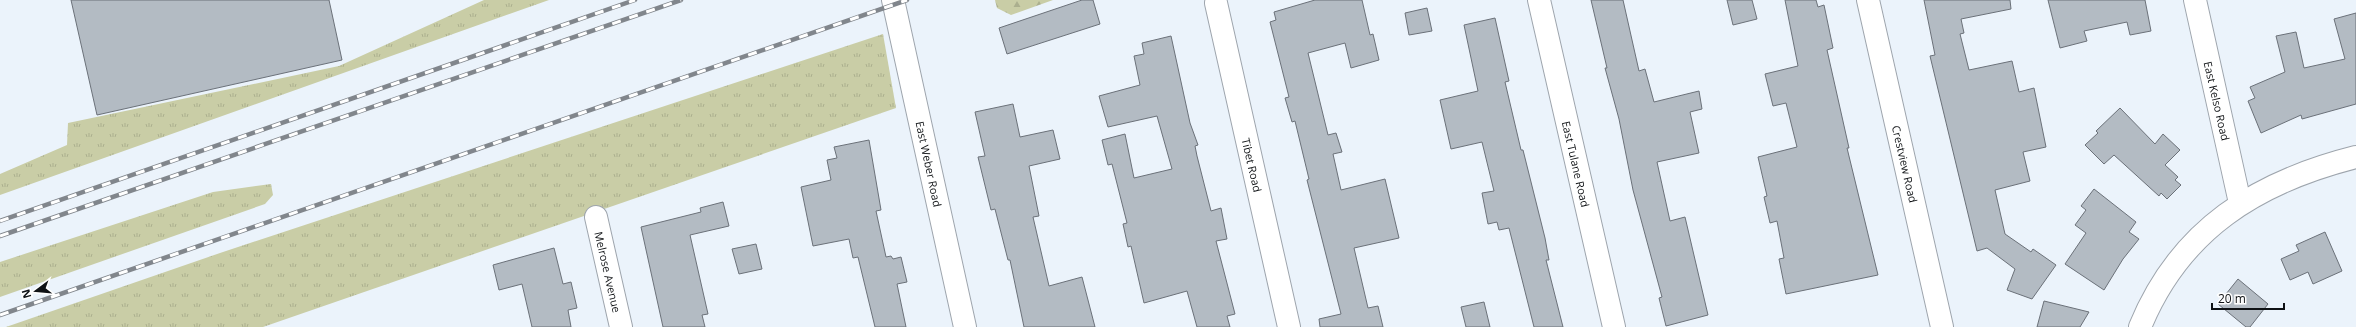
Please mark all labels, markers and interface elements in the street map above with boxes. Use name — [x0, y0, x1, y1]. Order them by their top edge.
street label: East Kelso Road — [2201, 60, 2233, 142]
street label: East Tulane Road — [1559, 119, 1593, 209]
street label: East Weber Road — [913, 120, 945, 208]
street label: Crestview Road — [1889, 124, 1921, 204]
street label: Tibet Road — [1239, 137, 1265, 193]
street label: Melrose Avenue — [591, 230, 625, 314]
north arrow — [16, 271, 56, 311]
scale bar — [2212, 285, 2284, 311]
text: N — [17, 288, 34, 300]
text: 20 m — [2218, 290, 2246, 307]

